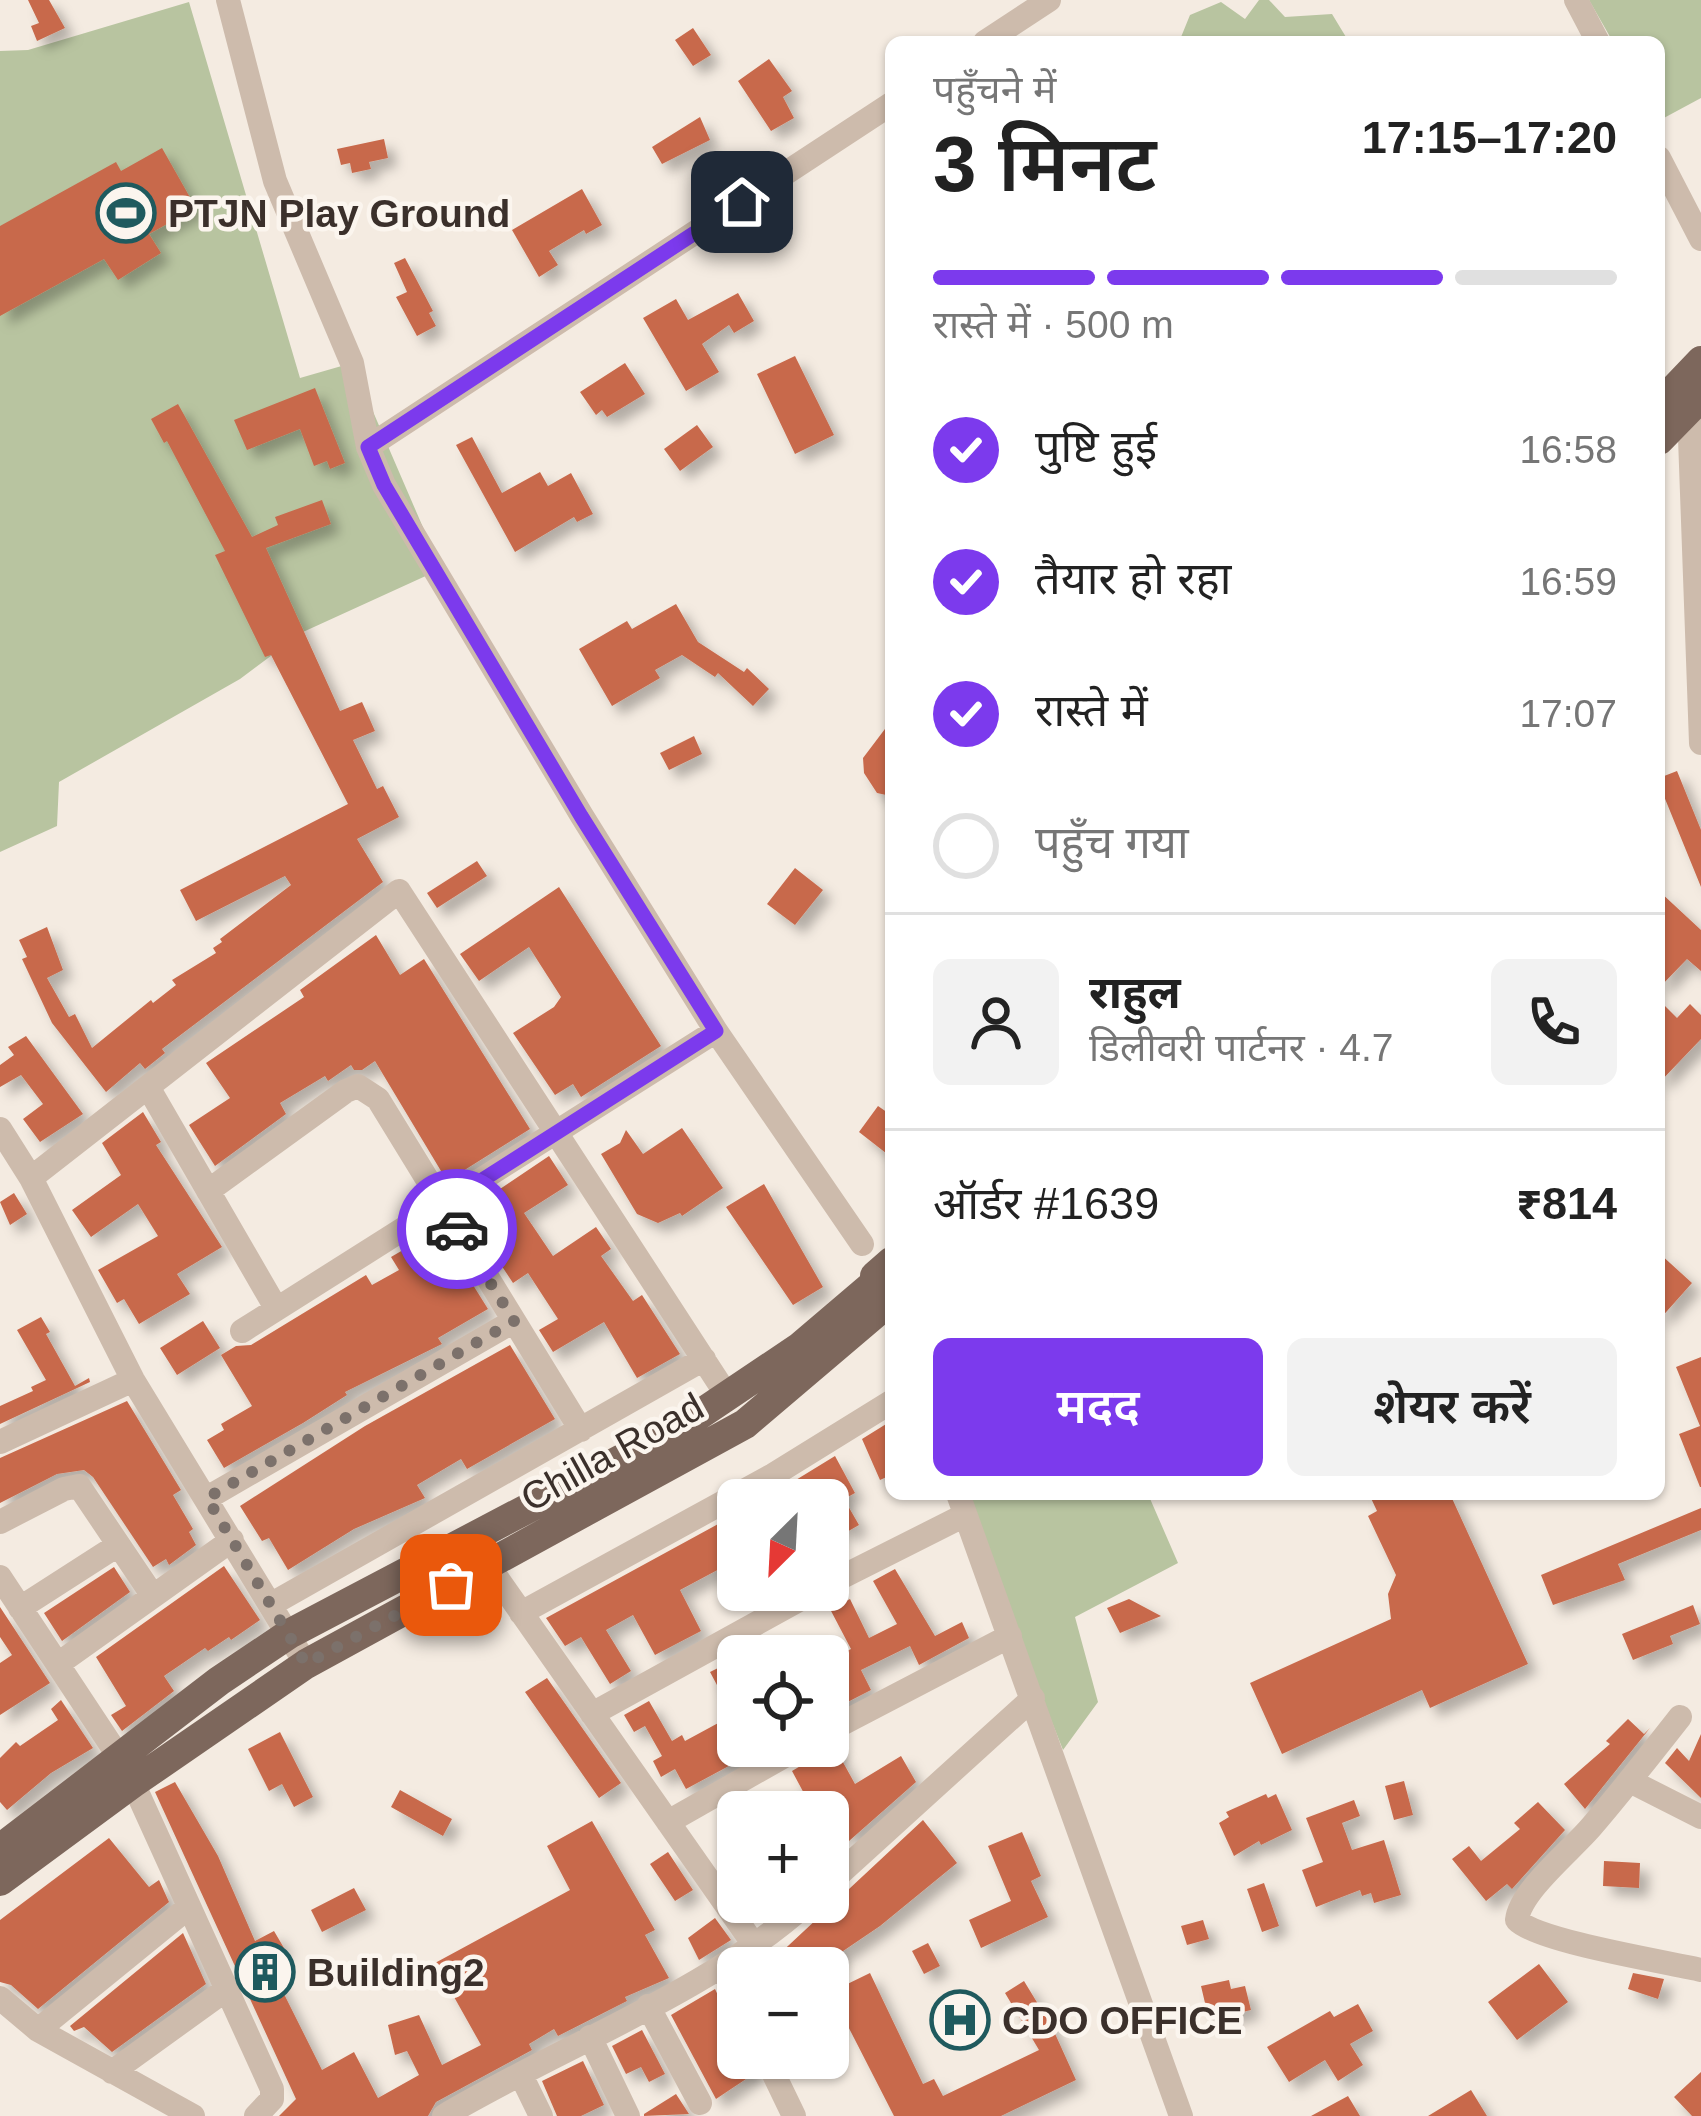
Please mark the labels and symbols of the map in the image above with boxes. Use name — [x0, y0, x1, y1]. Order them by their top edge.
pin — [691, 151, 793, 253]
sports icon: PTJN Play Ground — [95, 182, 157, 244]
place label: PTJN Play Ground — [168, 192, 510, 235]
courier — [397, 1169, 517, 1289]
street label: Chilla Road — [513, 1384, 711, 1520]
north arrow — [717, 1479, 849, 1611]
pin — [400, 1534, 502, 1636]
building icon: Building2 — [234, 1941, 296, 2003]
place label: Building2 — [307, 1951, 485, 1994]
hospital icon: CDO OFFICE — [929, 1989, 991, 2051]
place label: CDO OFFICE — [1002, 1999, 1243, 2042]

